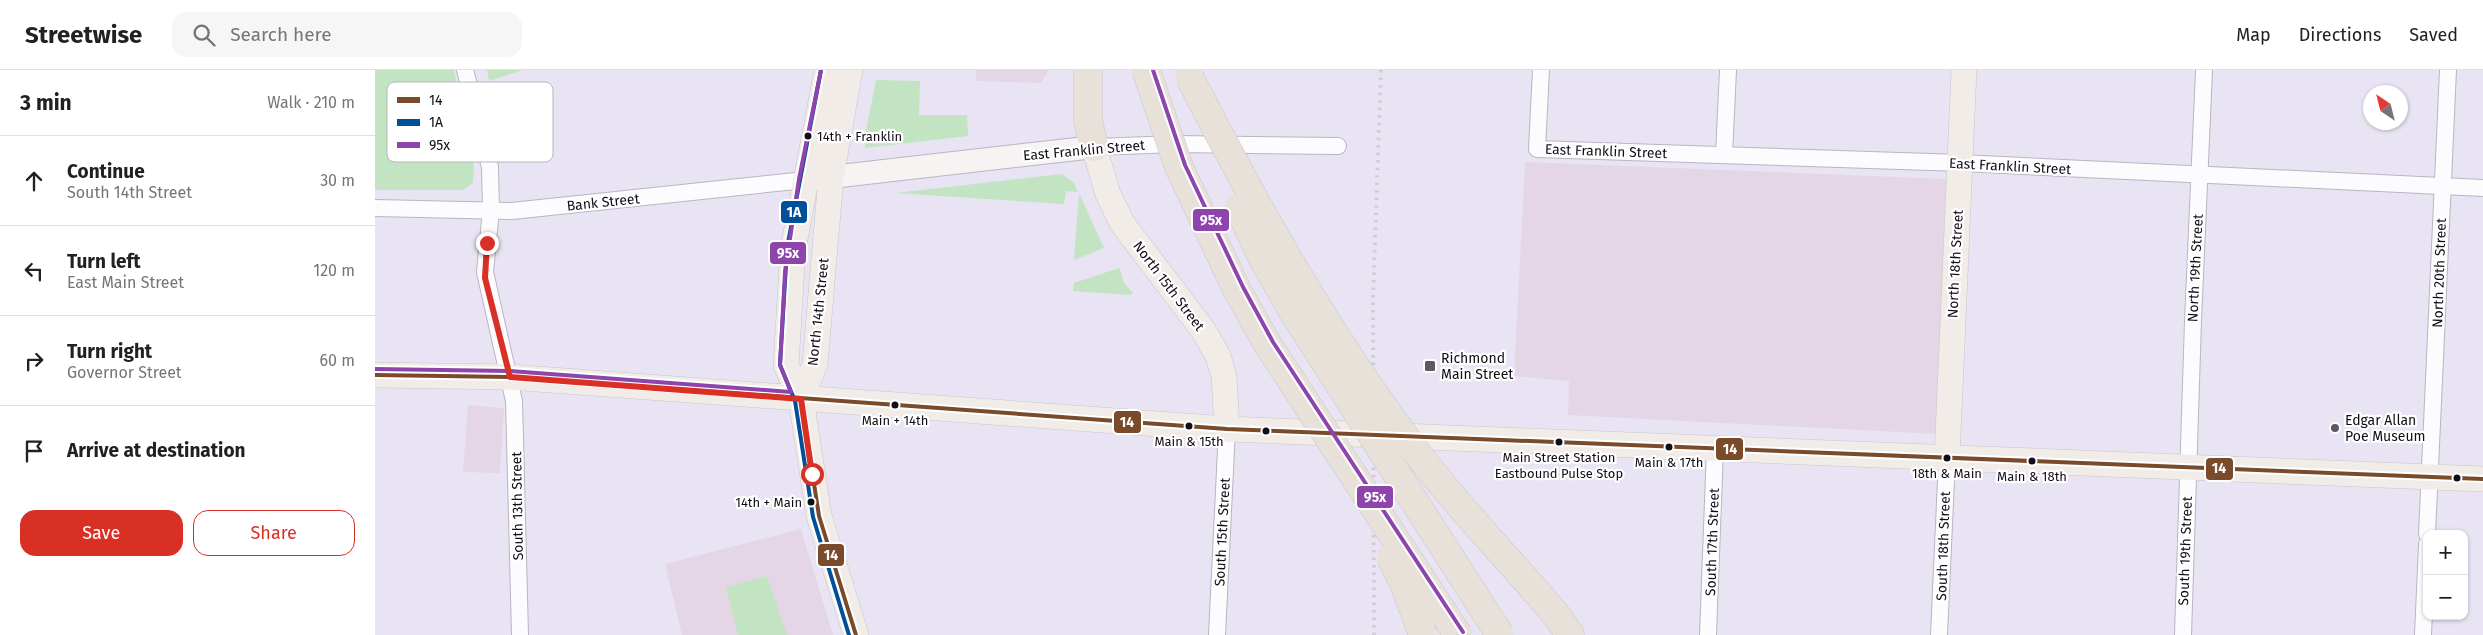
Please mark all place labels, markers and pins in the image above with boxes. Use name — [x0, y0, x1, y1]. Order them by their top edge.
place label: 14th + Franklin — [817, 129, 902, 144]
marker: 14th + Franklin — [803, 131, 813, 141]
place label: Richmond Main Street — [1441, 350, 1514, 383]
marker: Richmond Main Street — [1423, 359, 1437, 373]
marker: Main + 14th — [890, 400, 900, 410]
place label: Edgar Allan Poe Museum — [2345, 412, 2426, 445]
place label: Main + 14th — [862, 413, 928, 428]
marker: Main & 15th — [1184, 421, 1194, 431]
marker: Edgar Allan Poe Museum — [2329, 422, 2341, 434]
unlabelled marker — [1261, 426, 1271, 436]
place label: Main & 15th — [1154, 434, 1224, 449]
marker: Main Street Station Eastbound Pulse Stop — [1554, 437, 1564, 447]
marker: Main & 17th — [1664, 442, 1674, 452]
place label: Main Street Station Eastbound Pulse Stop — [1495, 450, 1623, 481]
marker: 18th & Main — [1942, 453, 1952, 463]
place label: Main & 17th — [1635, 455, 1703, 470]
marker: Main & 18th — [2027, 456, 2037, 466]
place label: 18th & Main — [1912, 466, 1982, 481]
place label: Main & 18th — [1997, 469, 2067, 484]
unlabelled marker — [2452, 473, 2462, 483]
place label: 14th + Main — [735, 495, 802, 510]
marker: 14th + Main — [806, 497, 816, 507]

